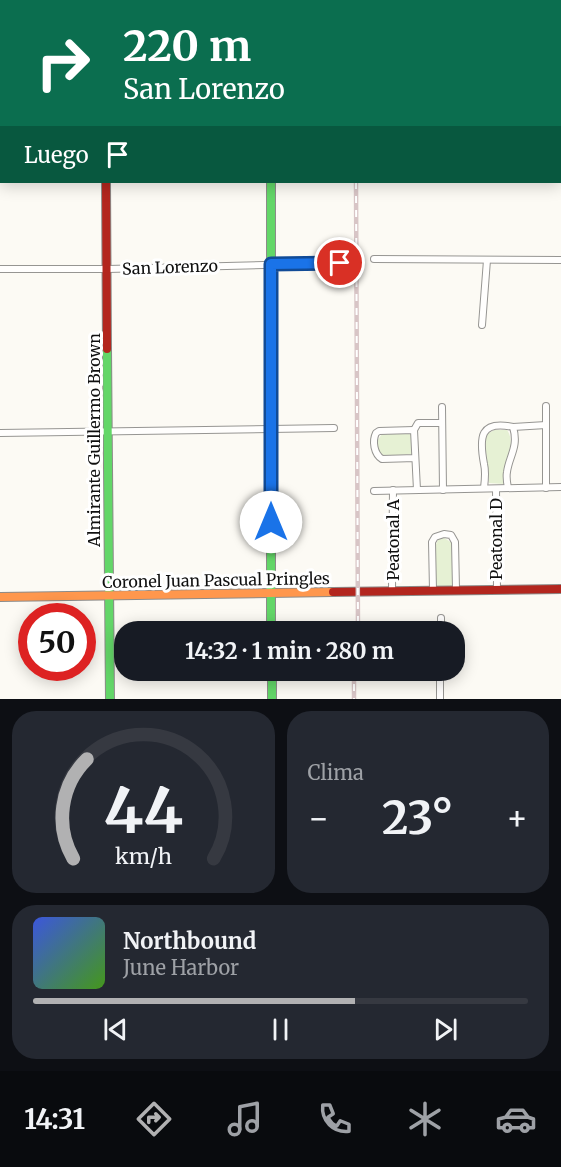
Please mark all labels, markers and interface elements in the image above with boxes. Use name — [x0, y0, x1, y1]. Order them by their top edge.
text: 220 m — [123, 20, 251, 72]
icon: right — [24, 24, 102, 102]
text: San Lorenzo — [123, 72, 285, 106]
icon: arrive — [101, 138, 134, 171]
text: Luego — [24, 141, 89, 169]
pin — [314, 237, 365, 288]
icon: arrive — [323, 246, 356, 279]
street label: San Lorenzo — [122, 255, 218, 279]
street label: Almirante Guillermo Brown — [84, 333, 104, 548]
position arrow — [239, 490, 303, 554]
street label: Peatonal D — [486, 498, 506, 580]
street label: Peatonal A — [383, 499, 403, 581]
street label: Coronel Juan Pascual Pringles — [102, 568, 330, 592]
speed limit sign: 50 — [18, 603, 96, 681]
text: 14:32 · 1 min · 280 m — [185, 637, 394, 665]
text: Clima — [308, 760, 364, 785]
text: 44 — [104, 772, 183, 850]
text: 23° — [382, 790, 453, 846]
text: − — [308, 798, 330, 839]
text: + — [506, 798, 528, 839]
text: km/h — [115, 843, 172, 870]
text: Northbound — [123, 927, 256, 955]
text: June Harbor — [123, 955, 239, 980]
icon: previous — [99, 1013, 132, 1046]
icon: pause — [264, 1013, 297, 1046]
icon: next — [429, 1013, 462, 1046]
icon: directions — [133, 1098, 175, 1140]
icon: music — [224, 1098, 266, 1140]
icon: phone — [314, 1098, 356, 1140]
icon: climate — [404, 1098, 446, 1140]
icon: car — [495, 1098, 537, 1140]
text: 14:31 — [24, 1102, 85, 1136]

